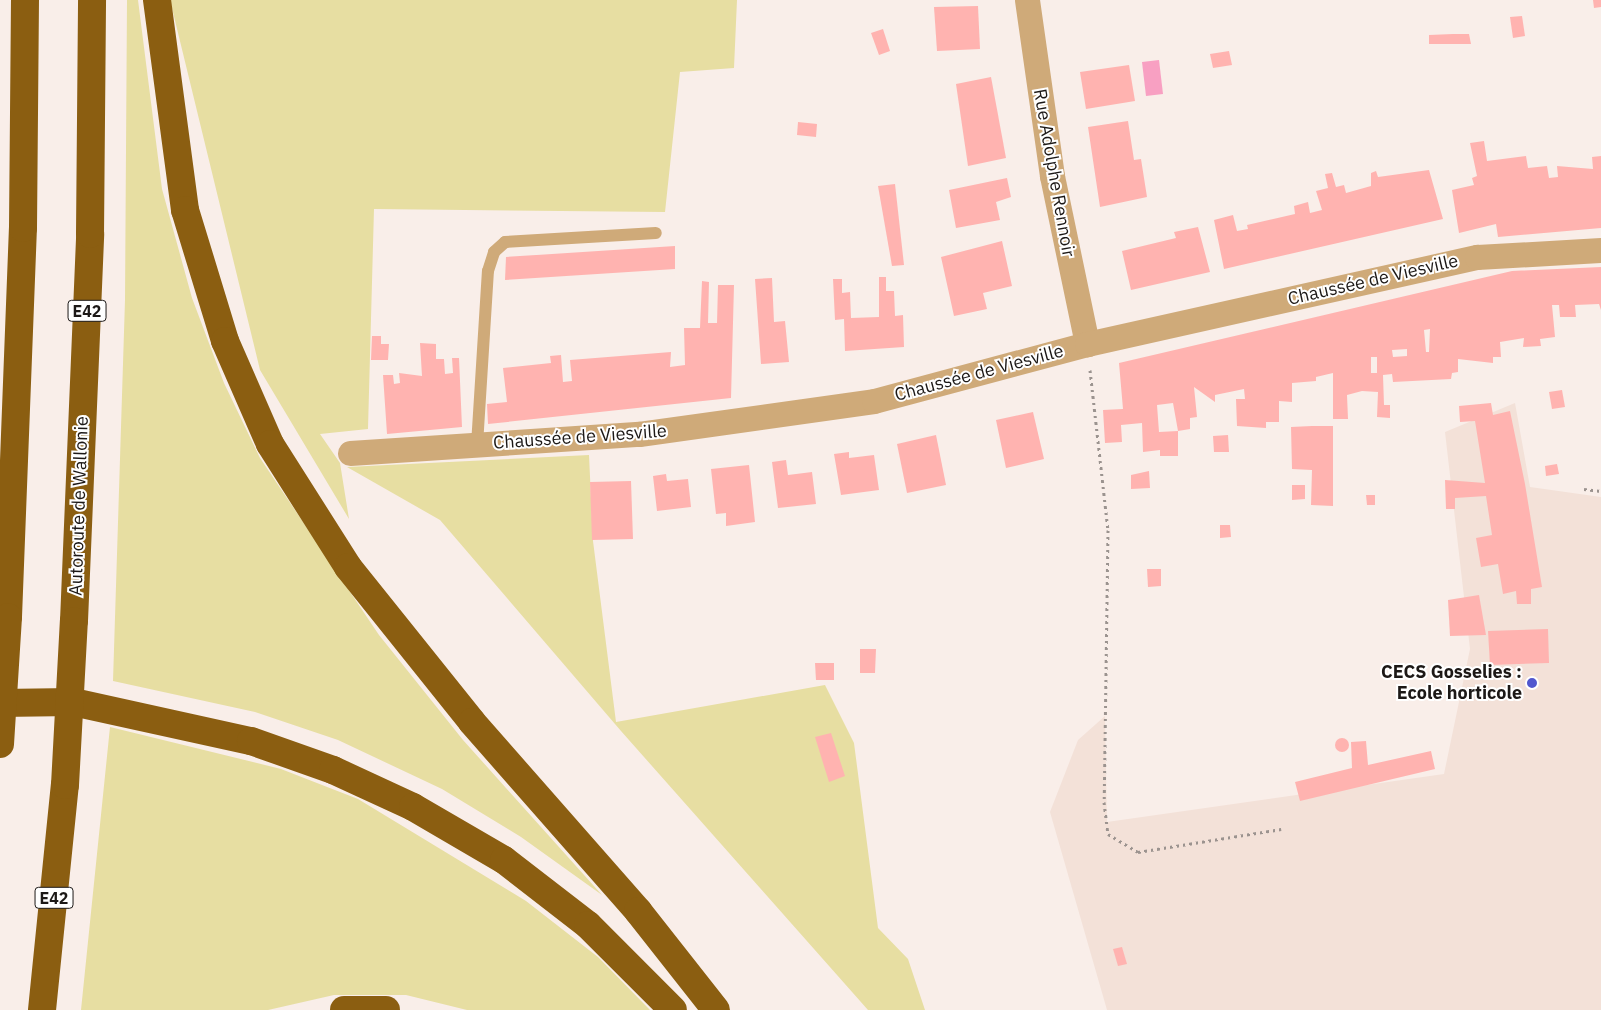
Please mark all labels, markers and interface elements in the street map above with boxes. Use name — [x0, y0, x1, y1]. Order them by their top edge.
street label: Rue Adolphe Rennoir — [1029, 87, 1079, 259]
street label: Chaussée de Viesville — [1286, 250, 1460, 310]
road number: E42 — [67, 298, 107, 324]
street label: Chaussée de Viesville — [892, 340, 1066, 406]
street label: Autoroute de Wallonie — [65, 416, 93, 596]
street label: Chaussée de Viesville — [492, 420, 668, 454]
place label: CECS Gosselies : Ecole horticole — [1381, 662, 1522, 704]
marker: CECS Gosselies : Ecole horticole — [1526, 677, 1538, 689]
road number: E42 — [34, 884, 74, 911]

